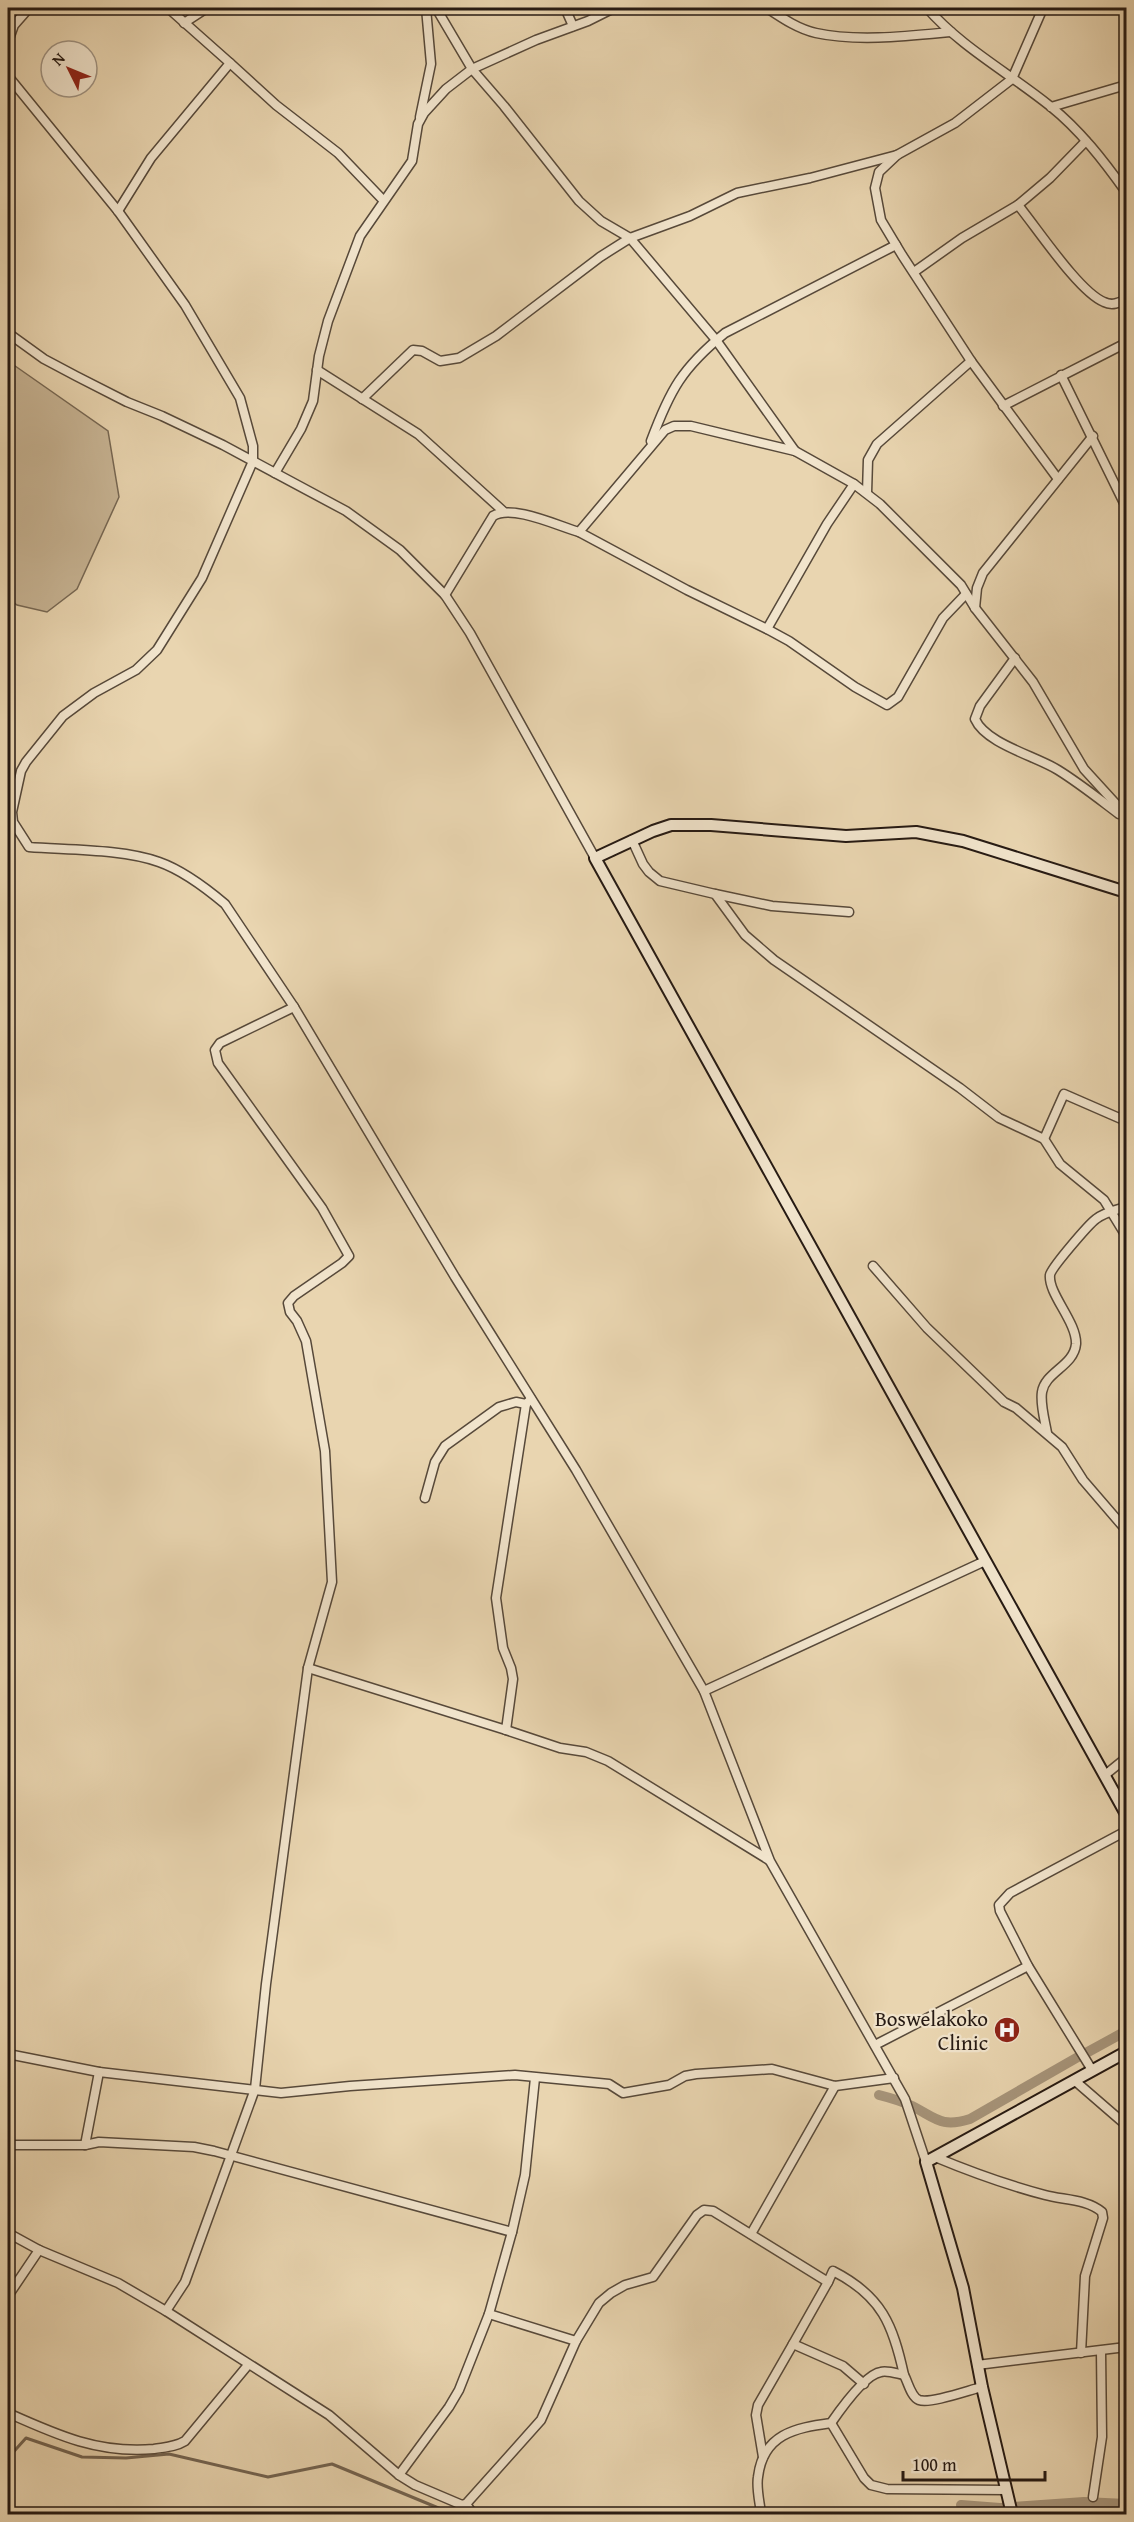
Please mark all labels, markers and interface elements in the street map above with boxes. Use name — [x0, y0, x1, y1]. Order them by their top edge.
north arrow — [39, 39, 99, 99]
text: N — [46, 46, 71, 71]
place label: Boswelakoko Clinic — [875, 2003, 988, 2058]
hospital icon: Boswelakoko Clinic — [992, 2015, 1022, 2045]
scale bar — [903, 2444, 1046, 2482]
text: 100 m — [912, 2451, 957, 2478]

